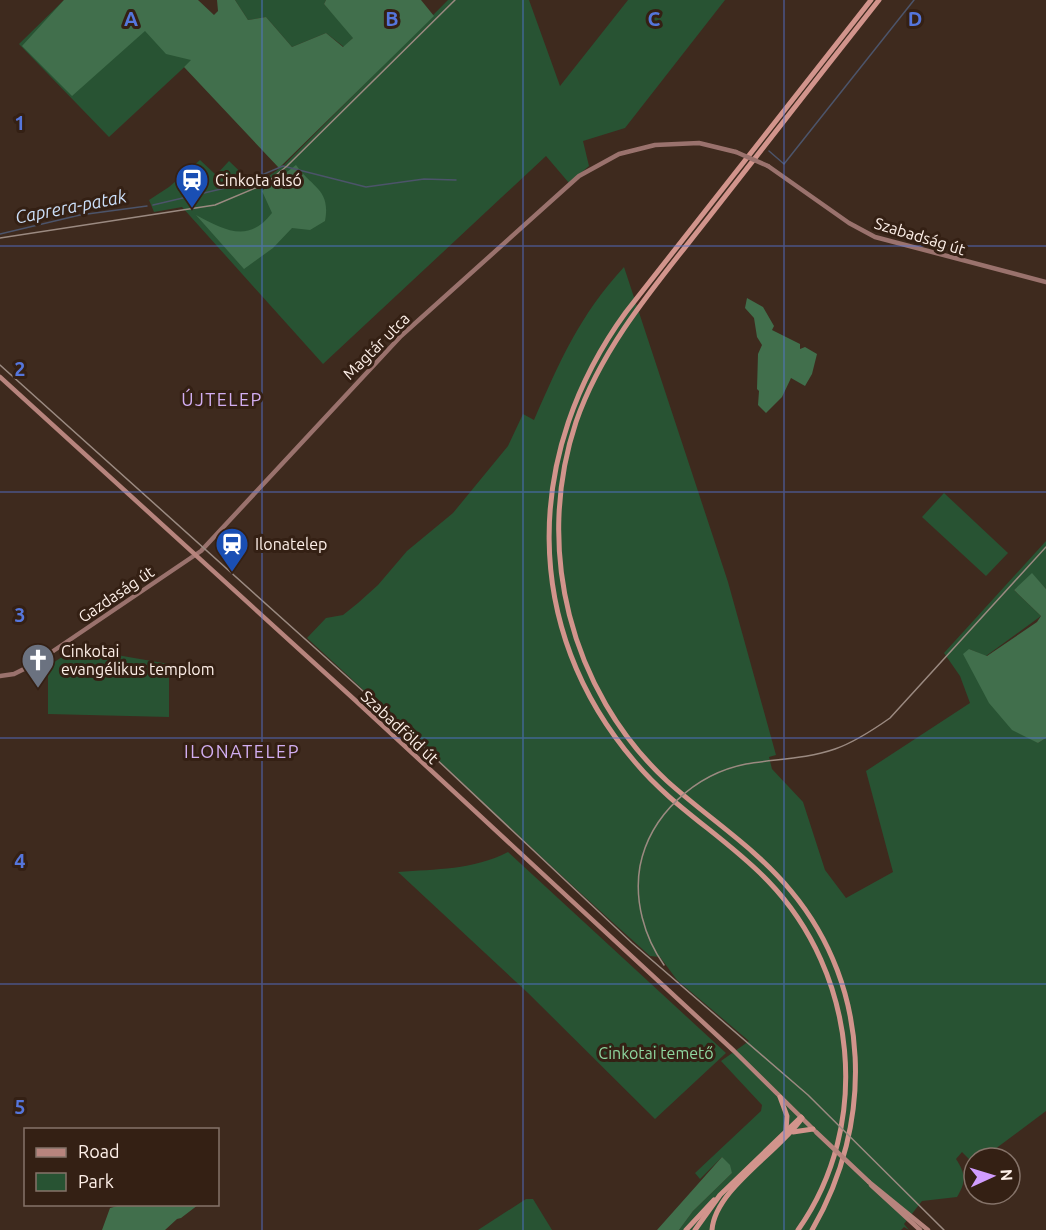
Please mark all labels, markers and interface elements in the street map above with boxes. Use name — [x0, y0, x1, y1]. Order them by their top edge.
text: A — [124, 7, 138, 30]
text: B — [385, 7, 399, 30]
text: C — [648, 7, 661, 30]
text: D — [908, 7, 922, 30]
text: 1 — [14, 111, 26, 134]
station icon: Cinkota alsó — [174, 162, 210, 209]
place label: Cinkota alsó — [215, 171, 302, 189]
water label: Caprera-patak — [13, 185, 129, 227]
street label: Szabadság út — [872, 214, 968, 259]
street label: Magtár utca — [339, 309, 413, 383]
text: 2 — [14, 357, 26, 380]
district label: ÚJTELEP — [181, 388, 263, 409]
station icon: Ilonatelep — [214, 526, 250, 573]
place label: Ilonatelep — [255, 535, 327, 553]
street label: Gazdaság út — [75, 562, 158, 626]
text: 3 — [14, 603, 26, 626]
church icon: Cinkotai evangélikus templom — [20, 642, 56, 689]
place label: Cinkotai evangélikus templom — [61, 642, 215, 678]
street label: Szabadföld út — [358, 687, 443, 768]
district label: ILONATELEP — [184, 741, 300, 761]
text: 4 — [14, 849, 26, 872]
park label: Cinkotai temető — [598, 1044, 714, 1062]
text: 5 — [14, 1095, 26, 1118]
legend — [24, 1128, 219, 1206]
text: Road — [78, 1141, 120, 1161]
north arrow — [962, 1146, 1022, 1206]
text: N — [998, 1168, 1016, 1182]
text: Park — [78, 1171, 114, 1191]

